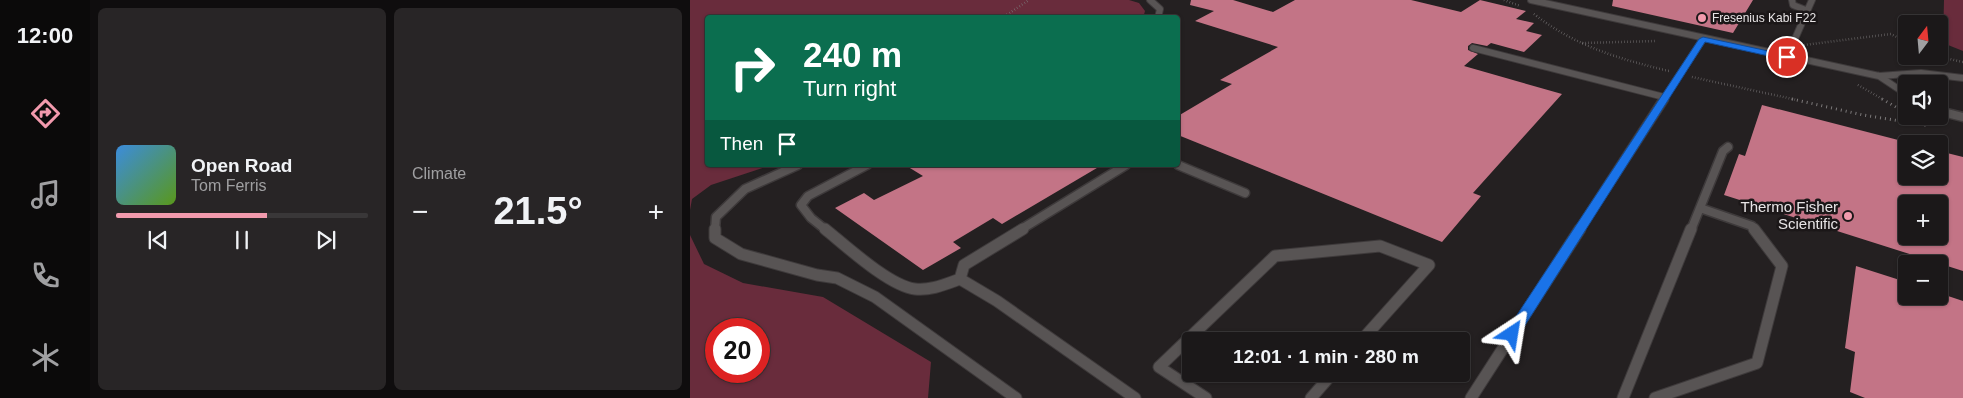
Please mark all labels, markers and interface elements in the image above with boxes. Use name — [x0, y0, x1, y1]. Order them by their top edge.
place label: Fresenius Kabi F22 — [1712, 11, 1816, 25]
marker: Fresenius Kabi F22 — [1696, 12, 1708, 24]
north arrow — [1898, 15, 1948, 65]
map controls — [1898, 15, 1948, 305]
text: 12:00 — [17, 23, 73, 48]
icon: right — [720, 35, 785, 100]
text: 240 m — [803, 35, 902, 74]
pin — [1766, 36, 1808, 78]
icon: arrive — [1773, 43, 1801, 71]
button: sound — [1898, 75, 1948, 125]
text: Turn right — [803, 76, 896, 101]
icon: directions — [28, 96, 63, 131]
icon: arrive — [773, 130, 801, 158]
text: Then — [720, 133, 763, 154]
button: layers — [1898, 135, 1948, 185]
text: Open Road — [191, 155, 292, 176]
text: Climate — [412, 165, 466, 182]
icon: music — [28, 177, 63, 212]
text: Tom Ferris — [191, 177, 267, 194]
text: 21.5° — [493, 190, 583, 232]
button: + — [1898, 195, 1948, 245]
text: − — [412, 196, 428, 227]
text: + — [648, 196, 664, 227]
place label: Thermo Fisher Scientific — [1740, 198, 1838, 232]
marker: Thermo Fisher Scientific — [1842, 210, 1854, 222]
icon: previous — [144, 226, 172, 254]
icon: pause — [228, 226, 256, 254]
icon: next — [312, 226, 340, 254]
button: − — [1898, 255, 1948, 305]
icon: phone — [28, 258, 63, 293]
position arrow — [1485, 307, 1537, 359]
speed limit sign: 20 — [705, 318, 770, 383]
icon: climate — [28, 340, 63, 375]
text: 12:01 · 1 min · 280 m — [1233, 346, 1419, 367]

